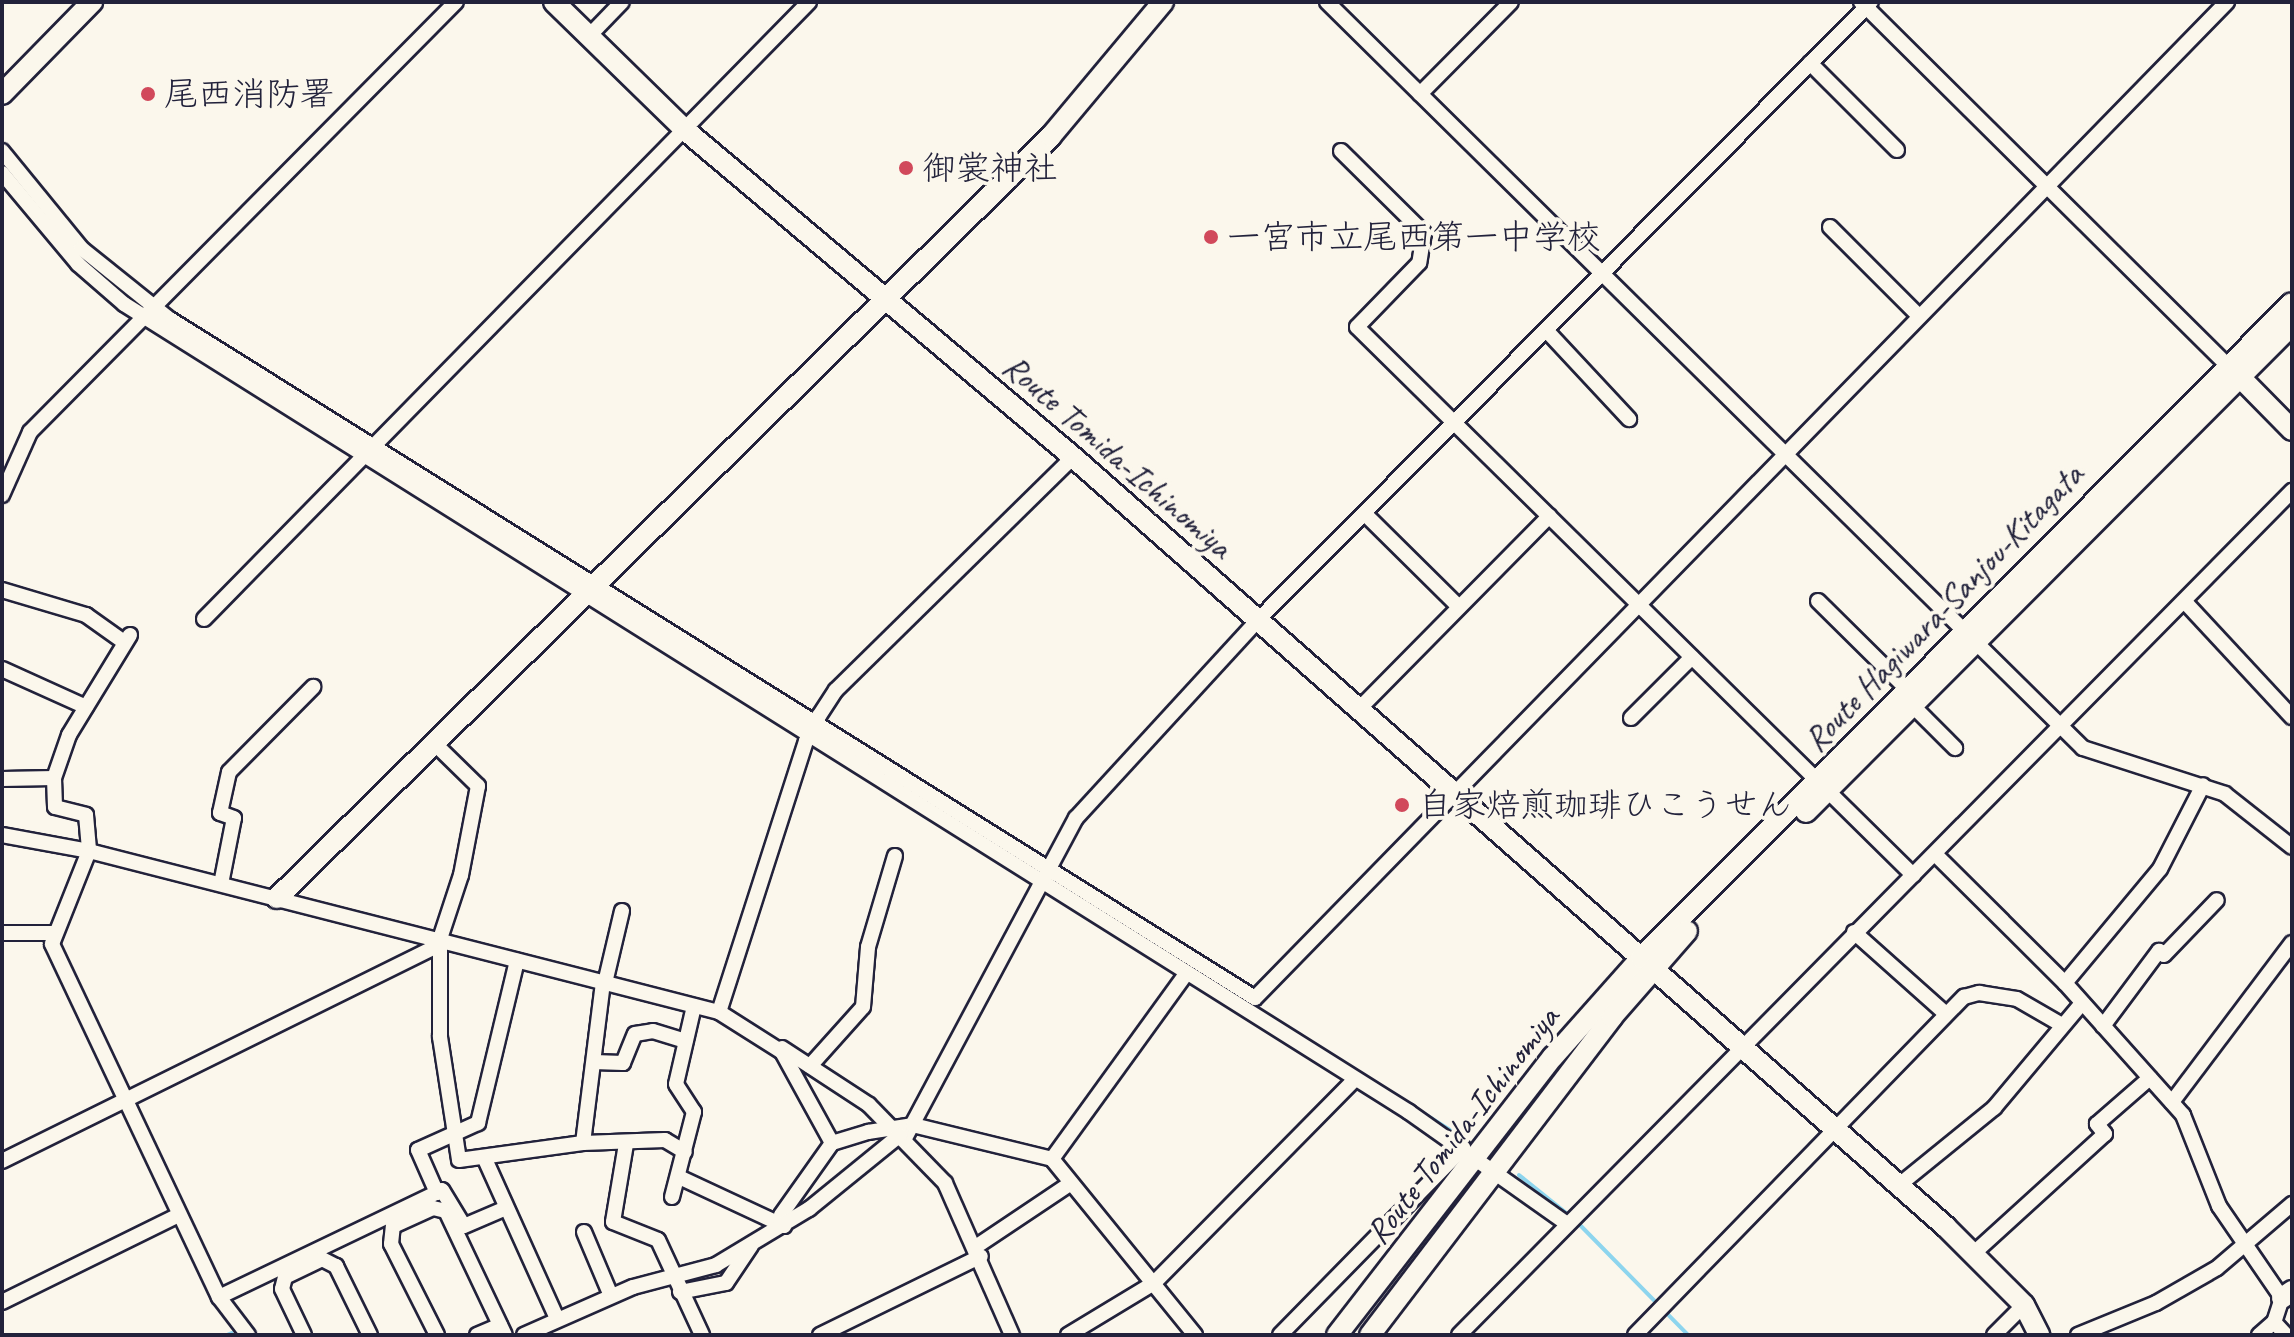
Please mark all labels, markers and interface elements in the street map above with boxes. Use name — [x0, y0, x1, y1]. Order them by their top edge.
place label: 尾西消防署 — [164, 74, 334, 114]
marker: 尾西消防署 — [139, 85, 157, 103]
place label: 御裳神社 — [922, 148, 1058, 188]
marker: 御裳神社 — [897, 159, 915, 177]
place label: 一宮市立尾西第一中学校 — [1227, 217, 1601, 257]
marker: 一宮市立尾西第一中学校 — [1202, 228, 1220, 246]
street label: Route Tomida-Ichinomiya — [996, 346, 1240, 566]
street label: Route Hagiwara-Sanjou-Kitagata — [1795, 454, 2091, 760]
place label: 自家焙煎珈琲ひこうせん — [1418, 785, 1792, 825]
marker: 自家焙煎珈琲ひこうせん — [1393, 796, 1411, 814]
street label: Route Tomida-Ichinomiya — [1357, 999, 1567, 1251]

